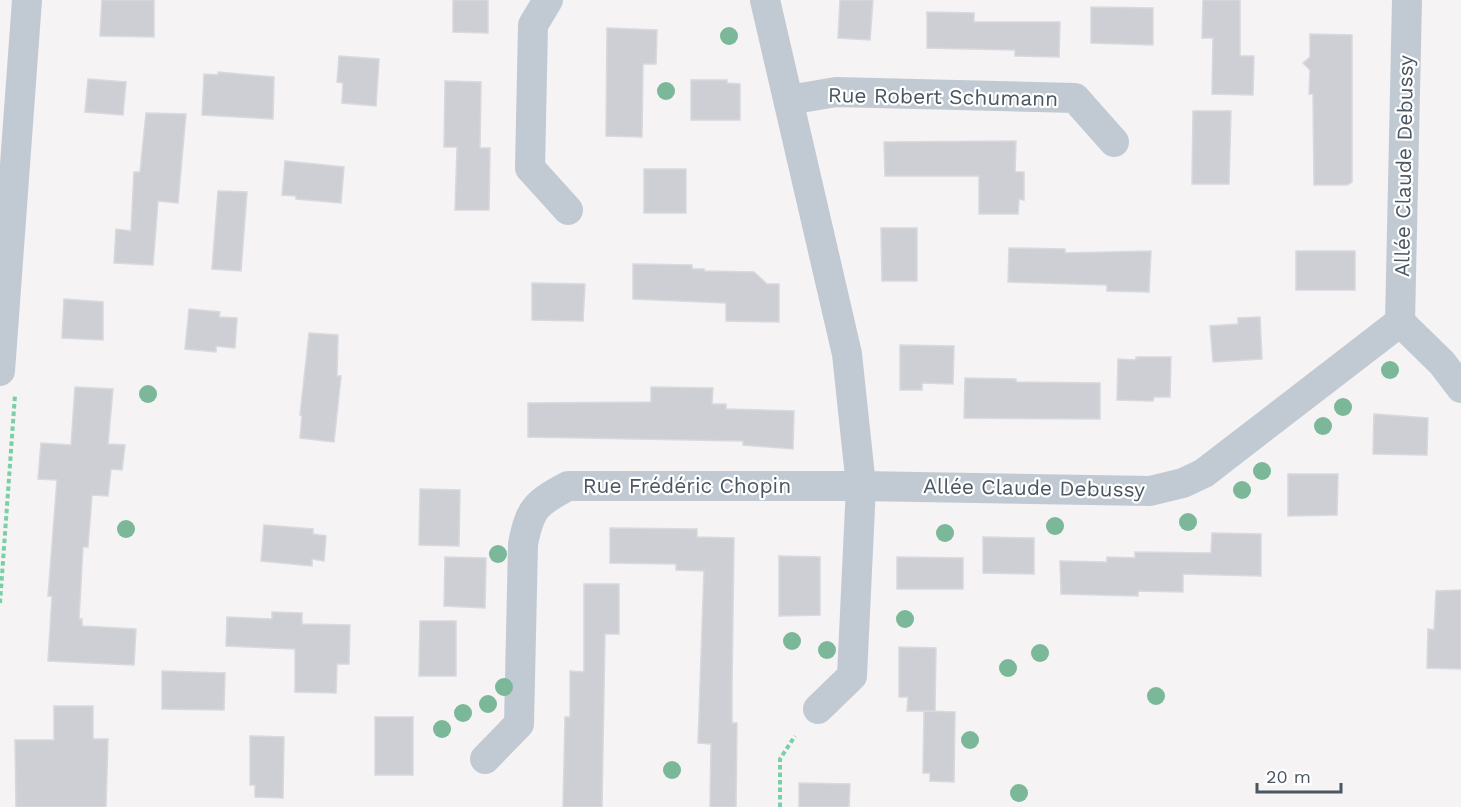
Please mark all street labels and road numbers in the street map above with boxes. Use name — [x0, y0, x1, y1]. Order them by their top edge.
street label: Allée Claude Debussy — [1389, 55, 1418, 277]
street label: Rue Robert Schumann — [828, 82, 1058, 111]
street label: Rue Frédéric Chopin — [583, 473, 791, 498]
street label: Allée Claude Debussy — [923, 473, 1145, 502]

